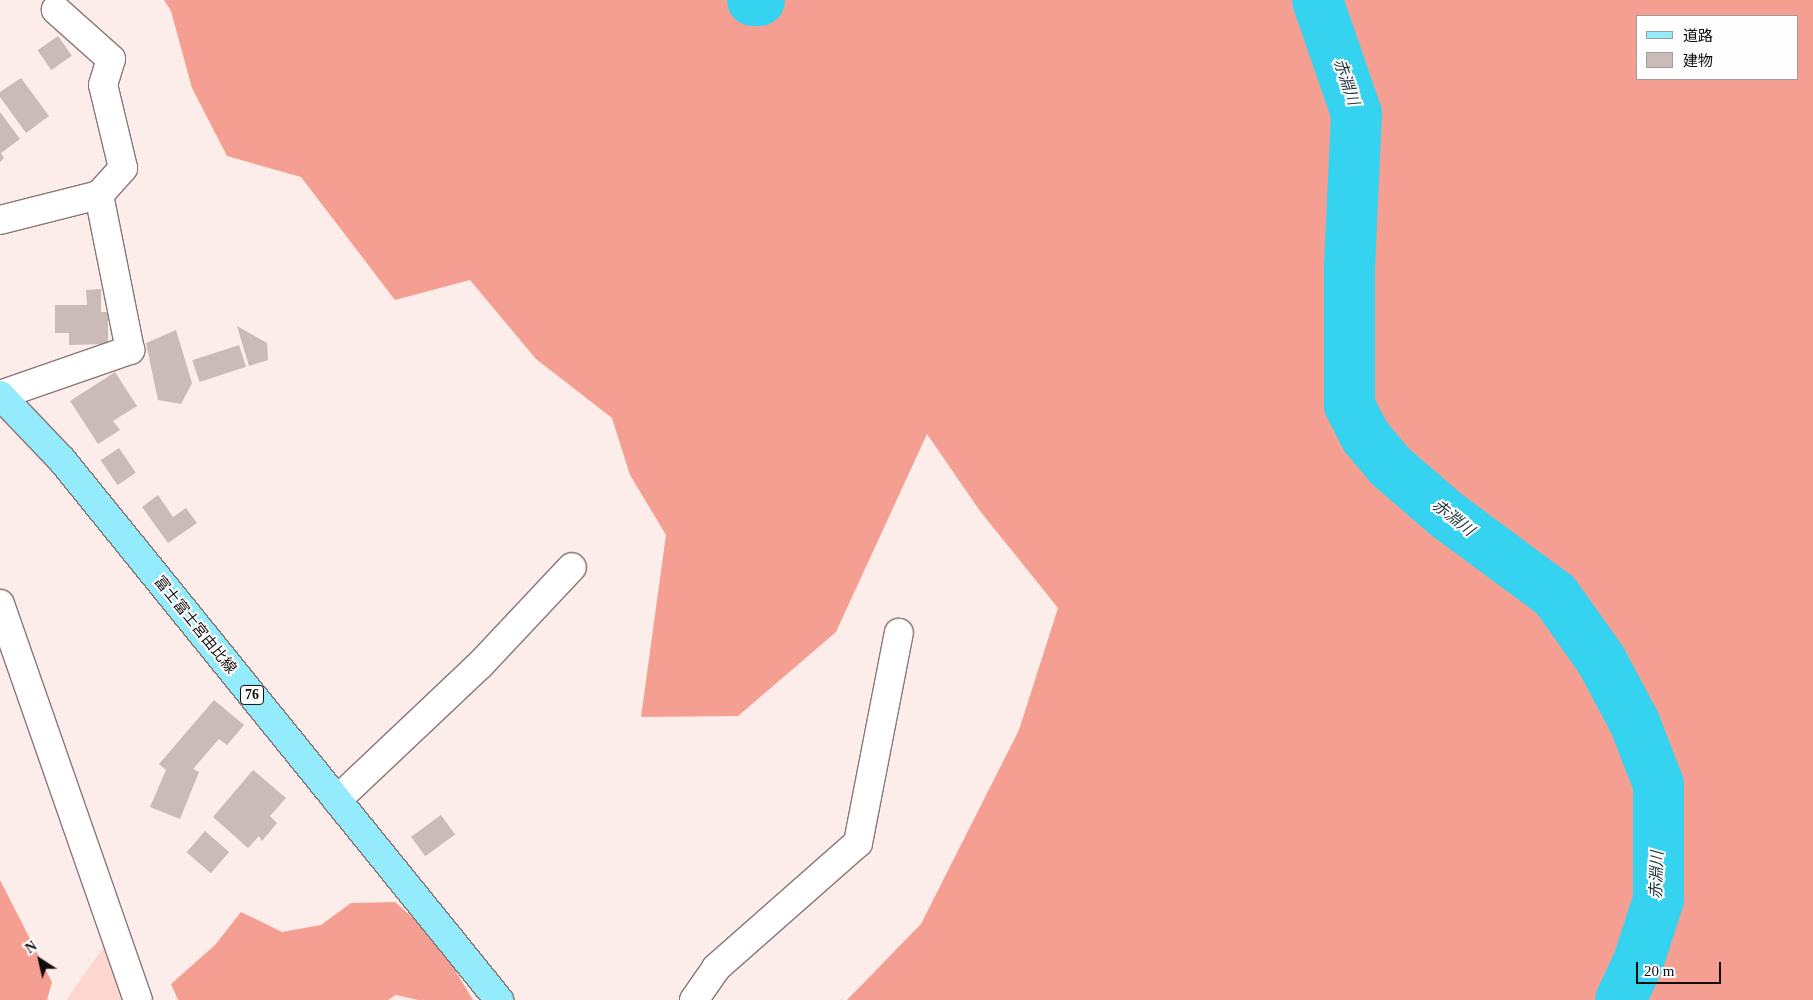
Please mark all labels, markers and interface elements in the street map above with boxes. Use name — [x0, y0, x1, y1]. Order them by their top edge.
legend — [1636, 15, 1798, 80]
text: 道路 — [1683, 28, 1713, 44]
text: 建物 — [1683, 53, 1713, 69]
water label: 赤淵川 — [1329, 56, 1363, 108]
water label: 赤淵川 — [1428, 496, 1478, 540]
street label: 富士富士宮由比線 — [150, 573, 240, 677]
road number: 76 — [240, 684, 264, 706]
water label: 赤淵川 — [1647, 851, 1667, 899]
north arrow — [15, 935, 65, 985]
text: N — [23, 938, 40, 956]
scale bar — [1638, 952, 1723, 984]
text: 20 m — [1644, 963, 1674, 979]

